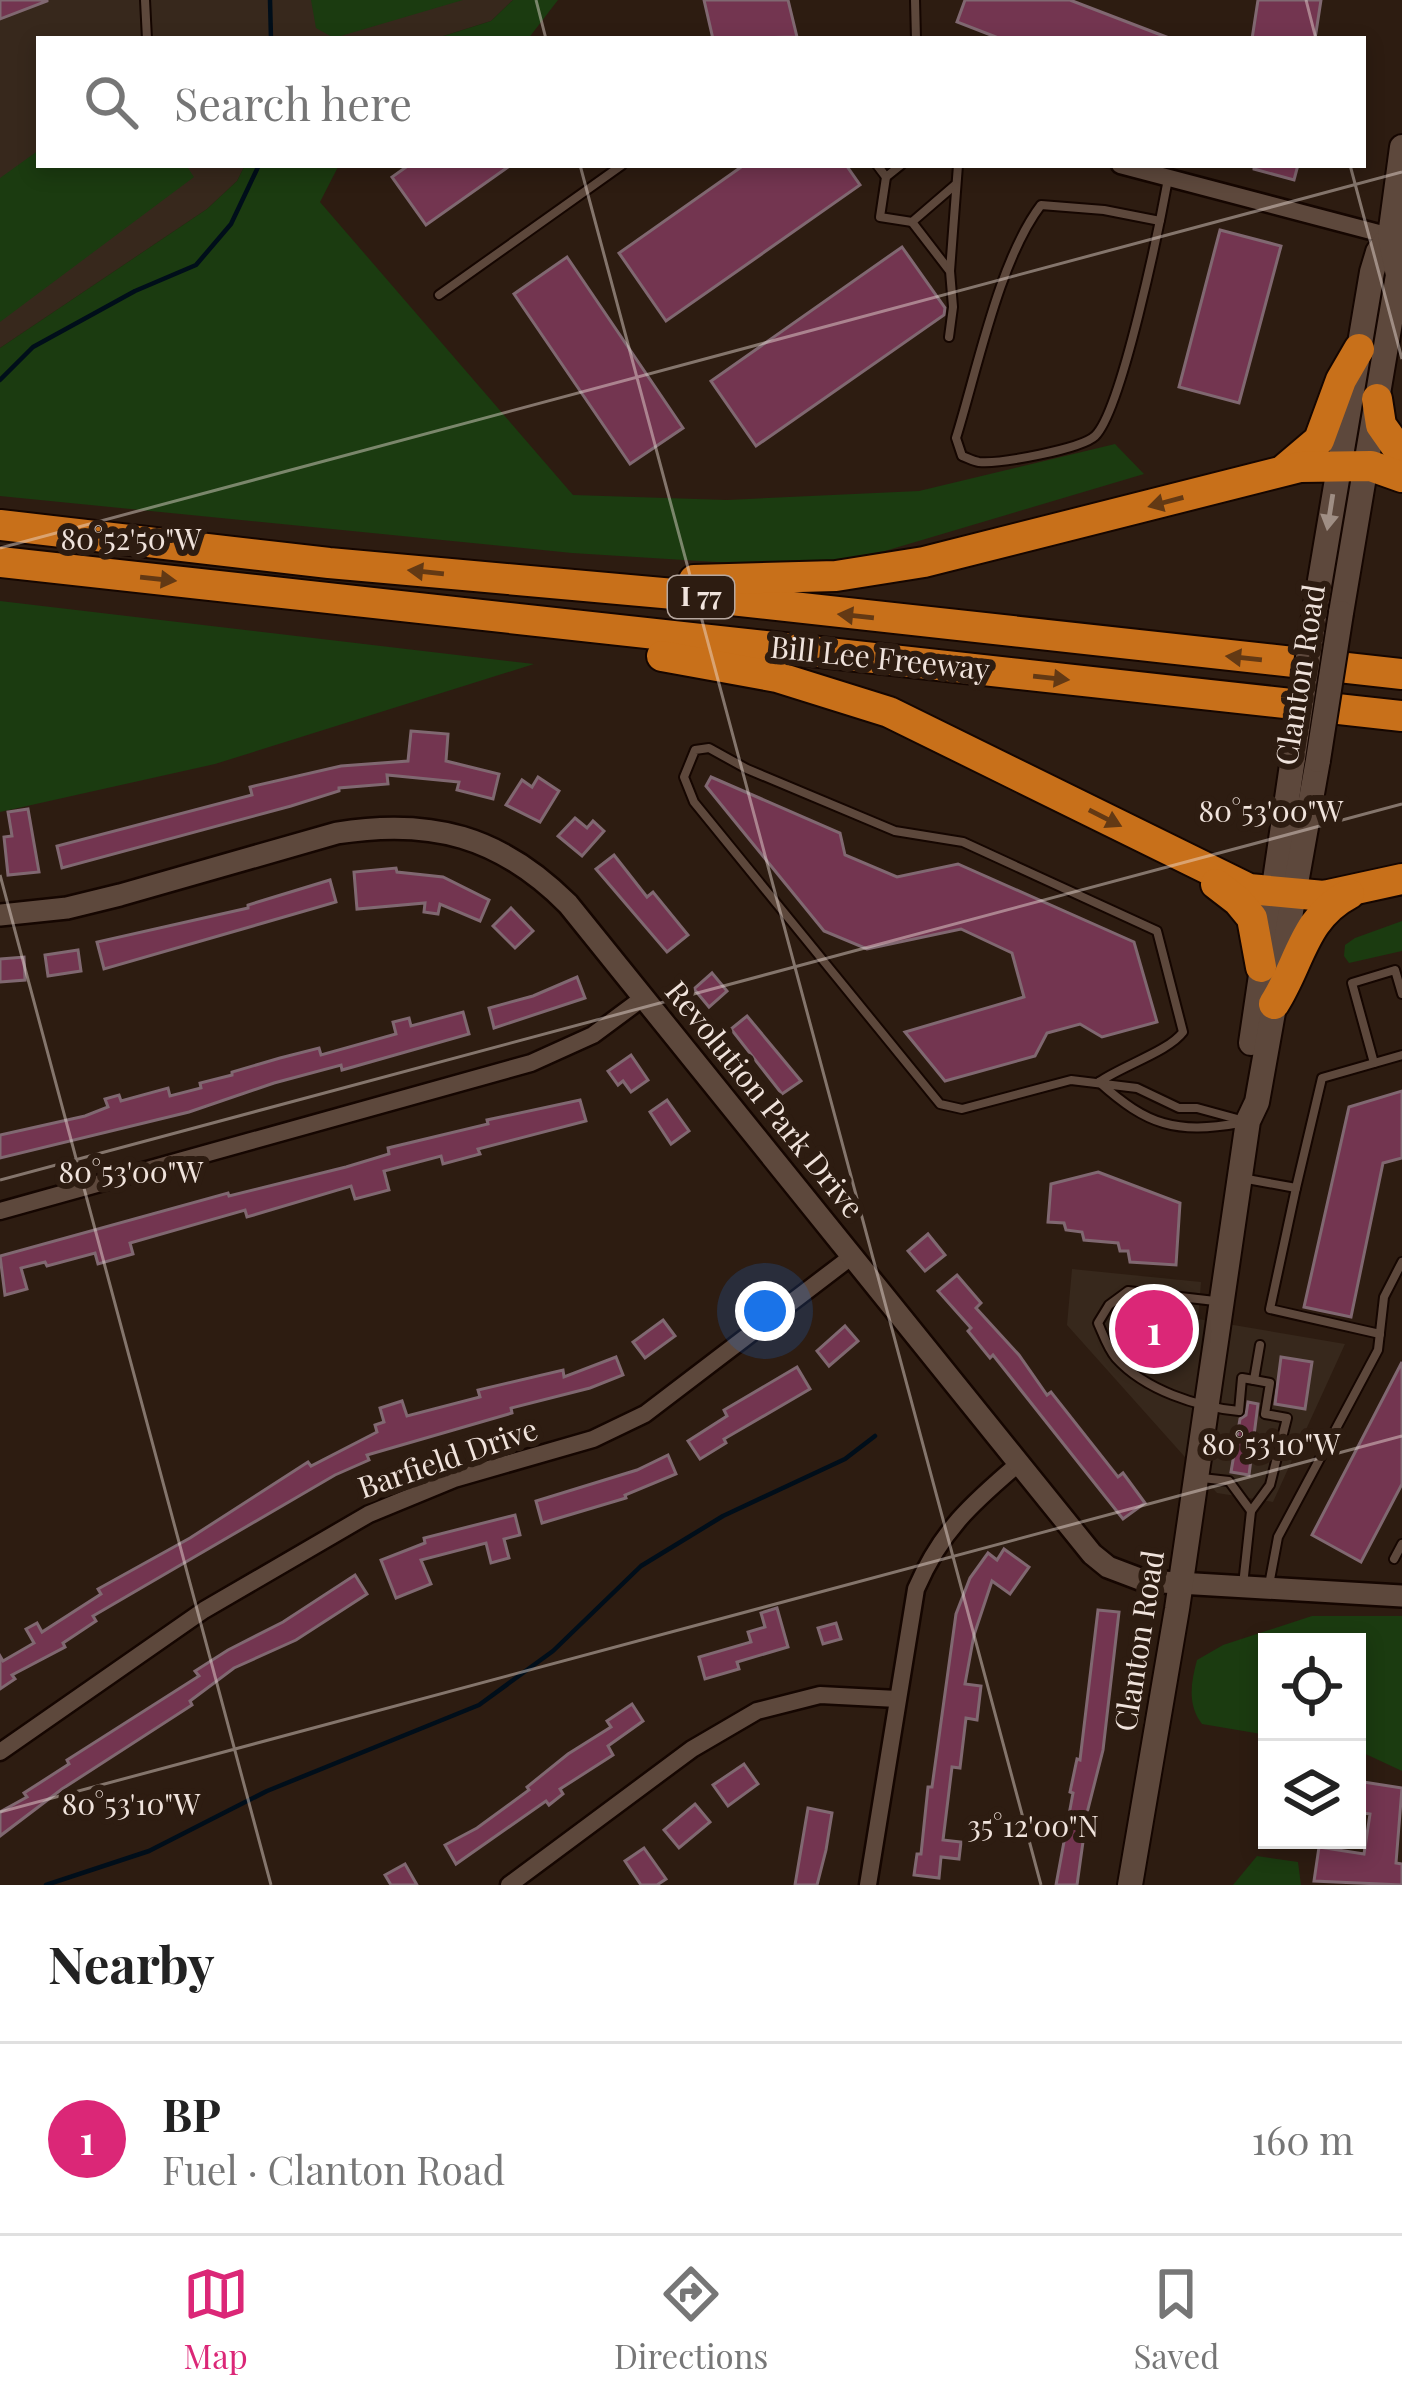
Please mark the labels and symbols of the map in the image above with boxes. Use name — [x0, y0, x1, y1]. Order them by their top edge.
one-way arrow — [1147, 494, 1184, 513]
one-way arrow — [1321, 494, 1340, 531]
text: 80°52'50"W — [61, 518, 202, 558]
one-way arrow — [407, 562, 445, 581]
one-way arrow — [140, 570, 177, 589]
road number: I 77 — [668, 576, 734, 618]
street label: Clanton Road — [1265, 581, 1333, 768]
one-way arrow — [837, 606, 874, 625]
street label: Bill Lee Freeway — [769, 626, 992, 688]
one-way arrow — [1225, 648, 1262, 667]
one-way arrow — [1033, 668, 1070, 687]
text: 80°53'00"W — [1198, 790, 1344, 830]
one-way arrow — [1088, 807, 1123, 827]
street label: Revolution Park Drive — [657, 972, 874, 1226]
text: 80°53'00"W — [58, 1151, 204, 1191]
your location — [735, 1281, 795, 1341]
pin: 1 — [1115, 1284, 1193, 1374]
street label: Barfield Drive — [352, 1408, 542, 1507]
text: 80°53'10"W — [1202, 1423, 1341, 1463]
street label: Clanton Road — [1104, 1547, 1172, 1734]
text: 80°53'10"W — [62, 1783, 201, 1823]
text: 35°12'00"N — [967, 1805, 1099, 1845]

